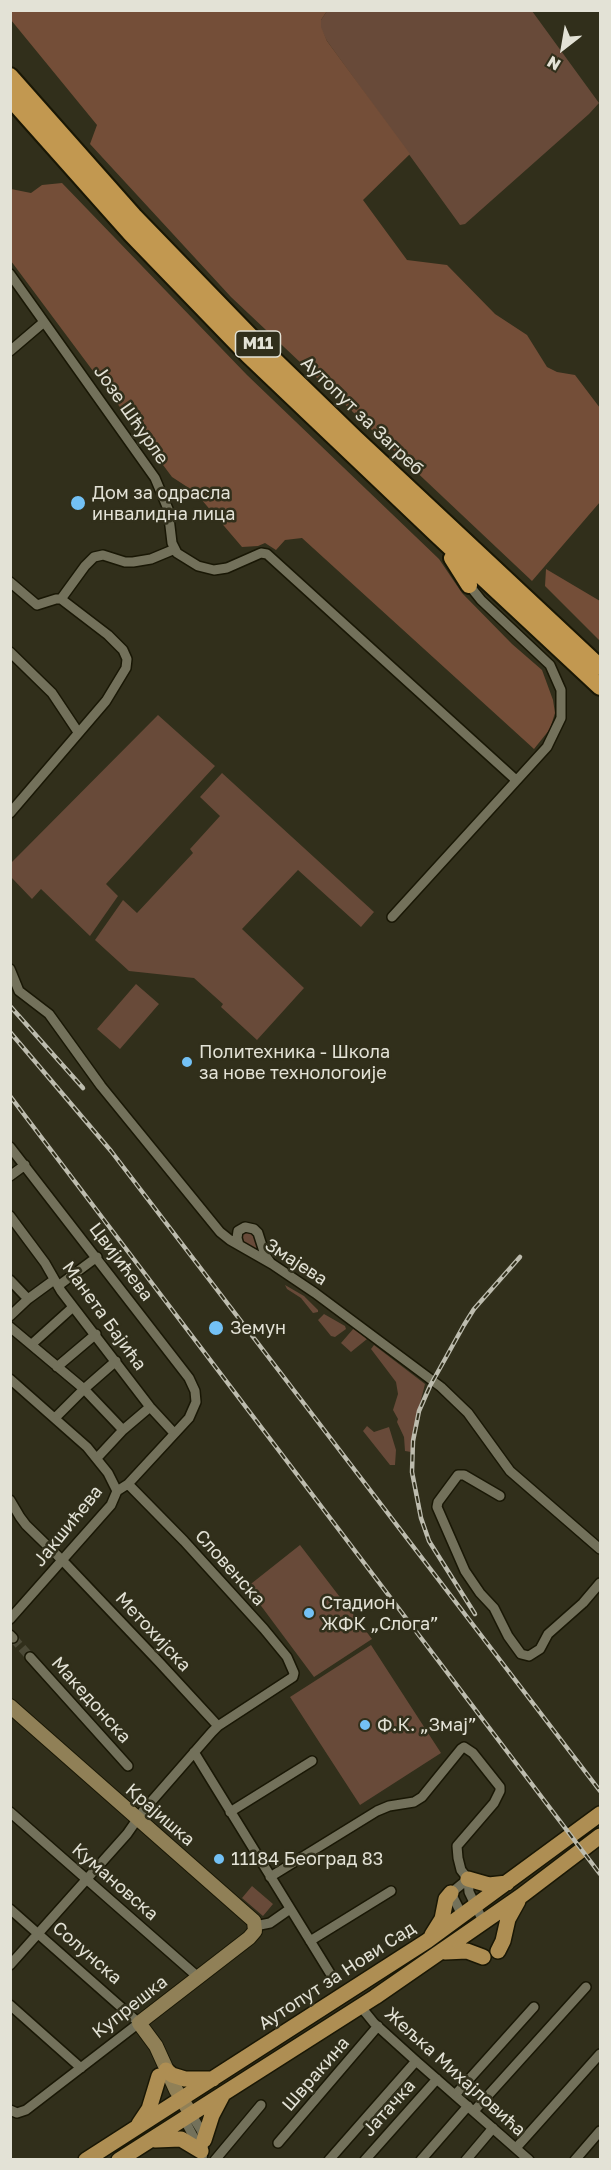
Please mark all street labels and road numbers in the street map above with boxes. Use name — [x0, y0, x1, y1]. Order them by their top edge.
road number: M11 — [236, 331, 280, 357]
street label: Аутопут за Загреб — [296, 352, 428, 480]
street label: Јозе Шћурле — [89, 362, 173, 468]
street label: Цвијићева — [84, 1218, 158, 1306]
street label: Змајева — [261, 1234, 331, 1290]
street label: Манета Бајића — [57, 1257, 151, 1375]
street label: Јакшићева — [29, 1481, 107, 1571]
street label: Словенска — [190, 1526, 270, 1610]
street label: Метохијска — [111, 1588, 195, 1676]
street label: Македонска — [47, 1652, 135, 1748]
street label: Крајишка — [121, 1779, 199, 1851]
street label: Кумановска — [67, 1839, 163, 1925]
street label: Солунска — [48, 1917, 126, 1989]
street label: Аутопут за Нови Сад — [254, 1917, 420, 2035]
street label: Купрешка — [88, 1971, 172, 2043]
street label: Жељка Михајловића — [380, 2003, 530, 2141]
street label: Швракина — [278, 2032, 354, 2116]
street label: Јатачка — [358, 2075, 420, 2141]

